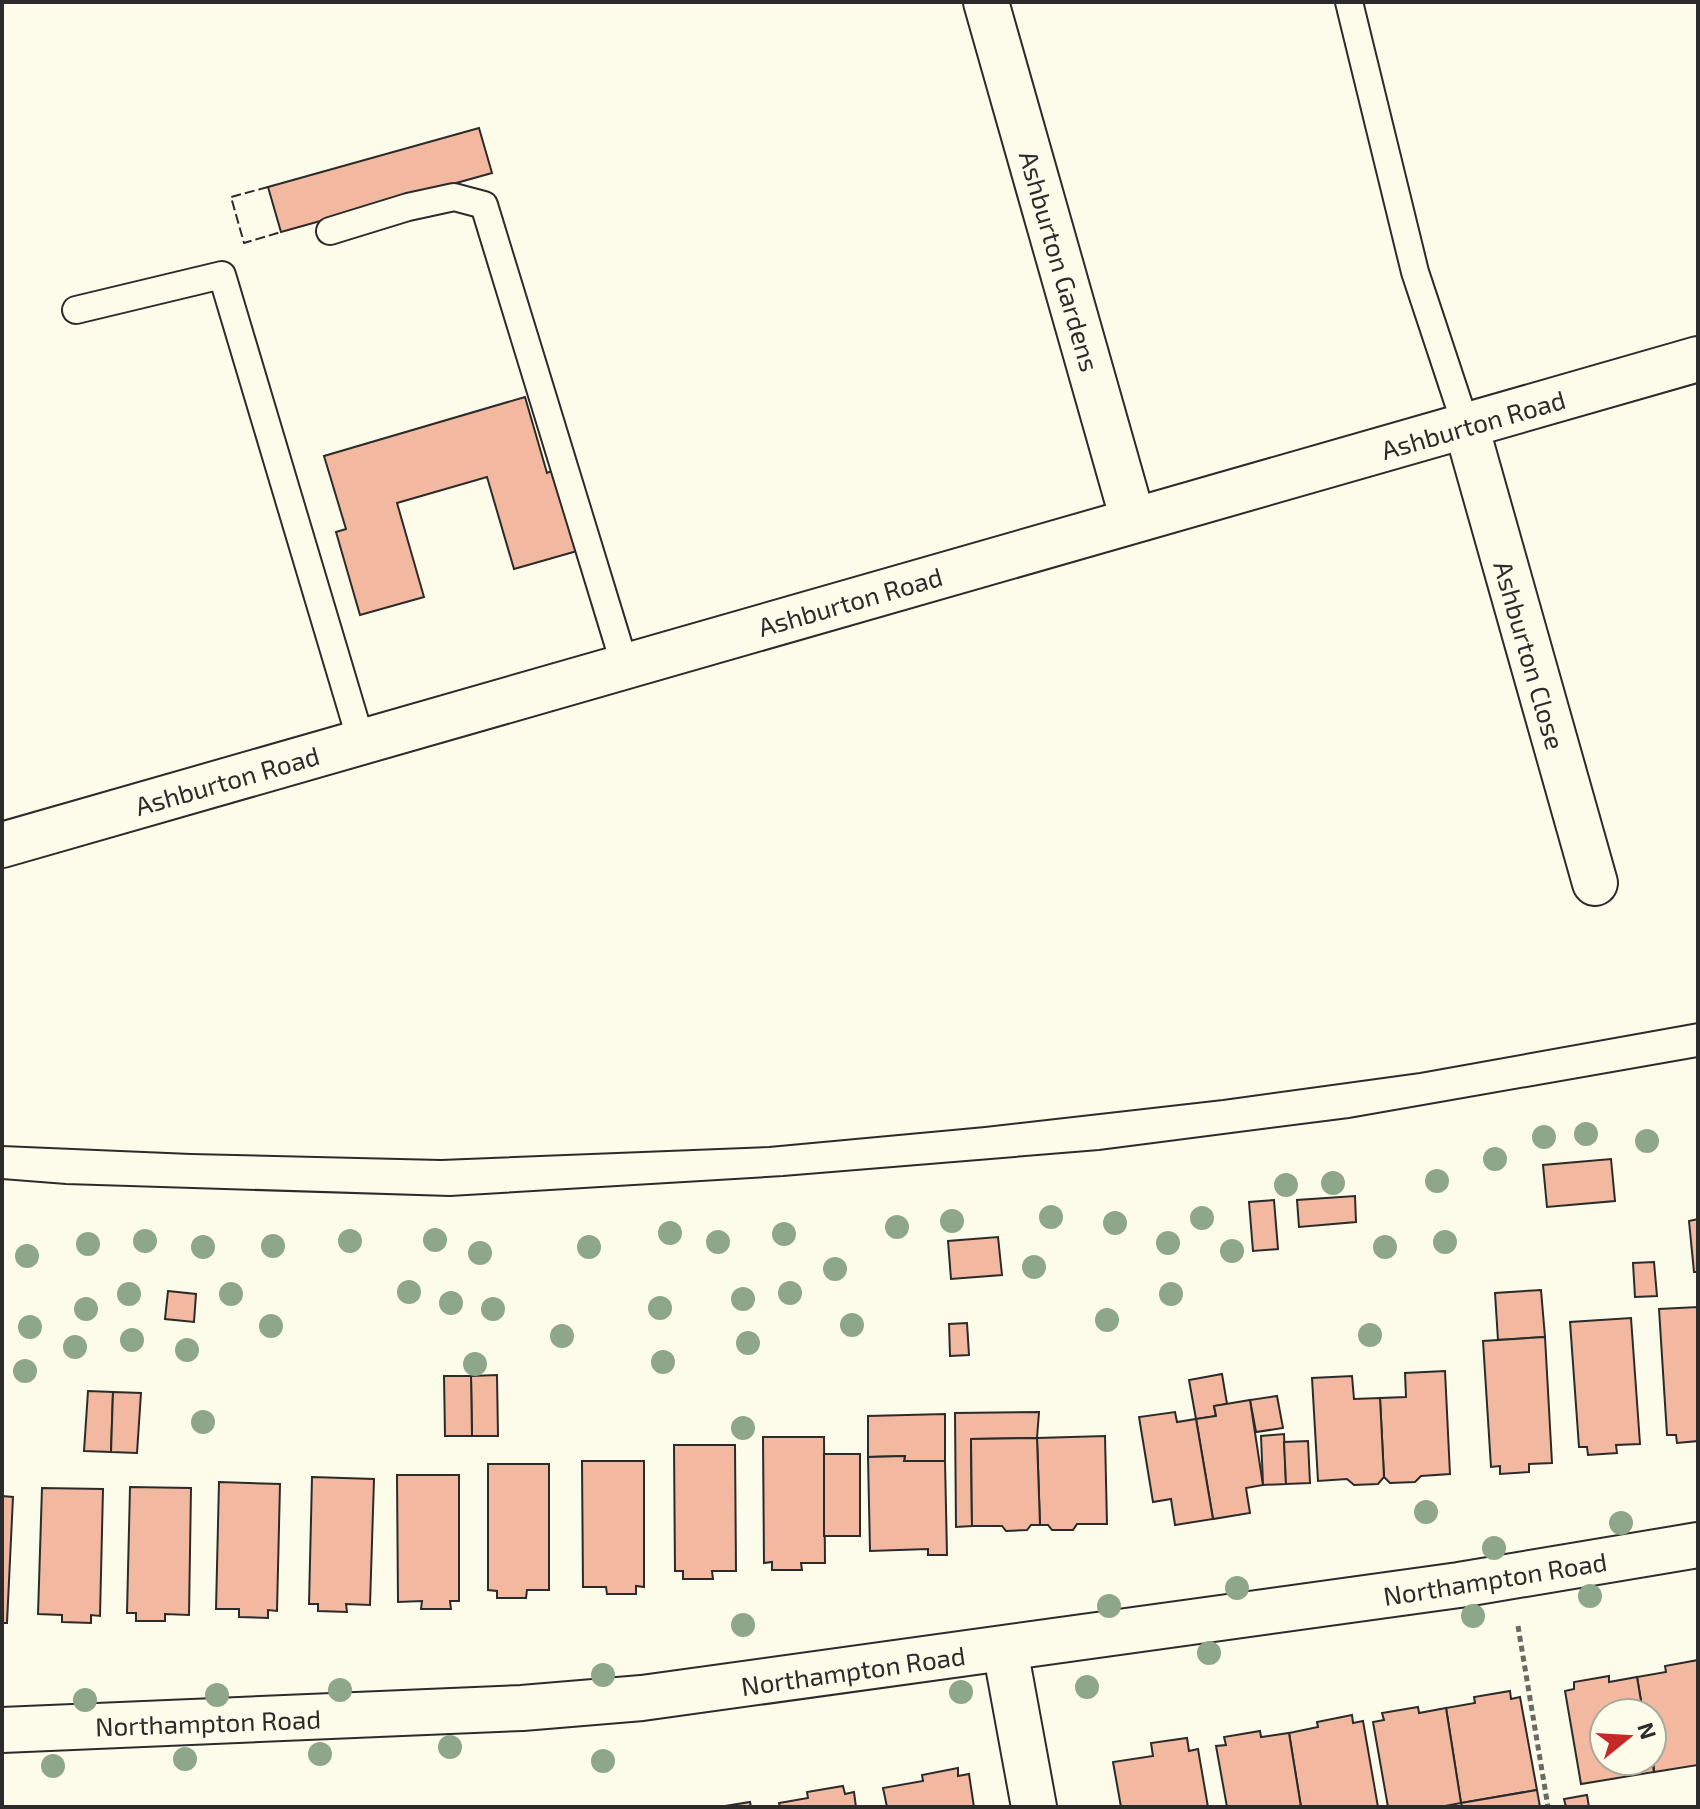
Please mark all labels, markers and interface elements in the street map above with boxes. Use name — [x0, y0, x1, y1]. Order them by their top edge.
street label: Ashburton Gardens — [1014, 147, 1106, 375]
street label: Ashburton Road — [1377, 383, 1569, 465]
street label: Ashburton Close — [1488, 557, 1572, 753]
street label: Ashburton Road — [754, 560, 946, 642]
street label: Ashburton Road — [131, 739, 323, 821]
street label: Northampton Road — [1381, 1545, 1609, 1611]
street label: Northampton Road — [739, 1639, 967, 1701]
north arrow — [1588, 1697, 1668, 1777]
street label: Northampton Road — [94, 1703, 322, 1741]
text: N — [1633, 1719, 1663, 1742]

